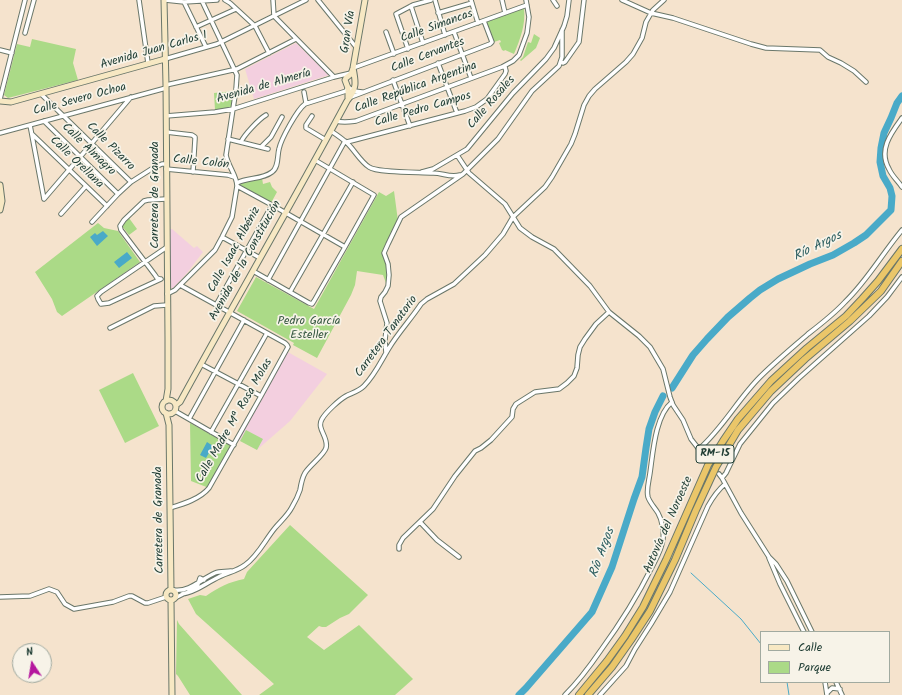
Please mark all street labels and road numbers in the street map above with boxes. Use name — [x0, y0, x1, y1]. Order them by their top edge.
street label: Calle Simancas — [399, 7, 475, 47]
street label: Gran Vía — [339, 10, 359, 54]
street label: Avenida Juan Carlos I — [99, 29, 209, 73]
street label: Calle Cervantes — [389, 35, 467, 77]
street label: Calle República Argentina — [353, 59, 479, 117]
street label: Avenida de Almería — [215, 67, 313, 107]
street label: Calle Rosales — [465, 74, 519, 132]
street label: Calle Severo Ochoa — [32, 81, 128, 119]
street label: Calle Pedro Campos — [373, 89, 473, 131]
street label: Calle Pizarro — [83, 120, 137, 174]
street label: Calle Almagro — [58, 121, 118, 179]
street label: Calle Orellana — [46, 134, 106, 192]
street label: Carretera de Granada — [149, 141, 163, 249]
street label: Calle Colón — [172, 153, 230, 173]
street label: Avenida de la Constitución — [207, 198, 285, 324]
street label: Calle Isaac Albéniz — [206, 205, 264, 295]
street label: Carretera Tanatorio — [353, 294, 421, 380]
street label: Calle Madre Mª Rosa Molas — [194, 356, 276, 486]
road number: RM-15 — [696, 445, 734, 463]
street label: Carretera de Granada — [152, 466, 168, 574]
street label: Autovía del Noroeste — [641, 474, 697, 576]

